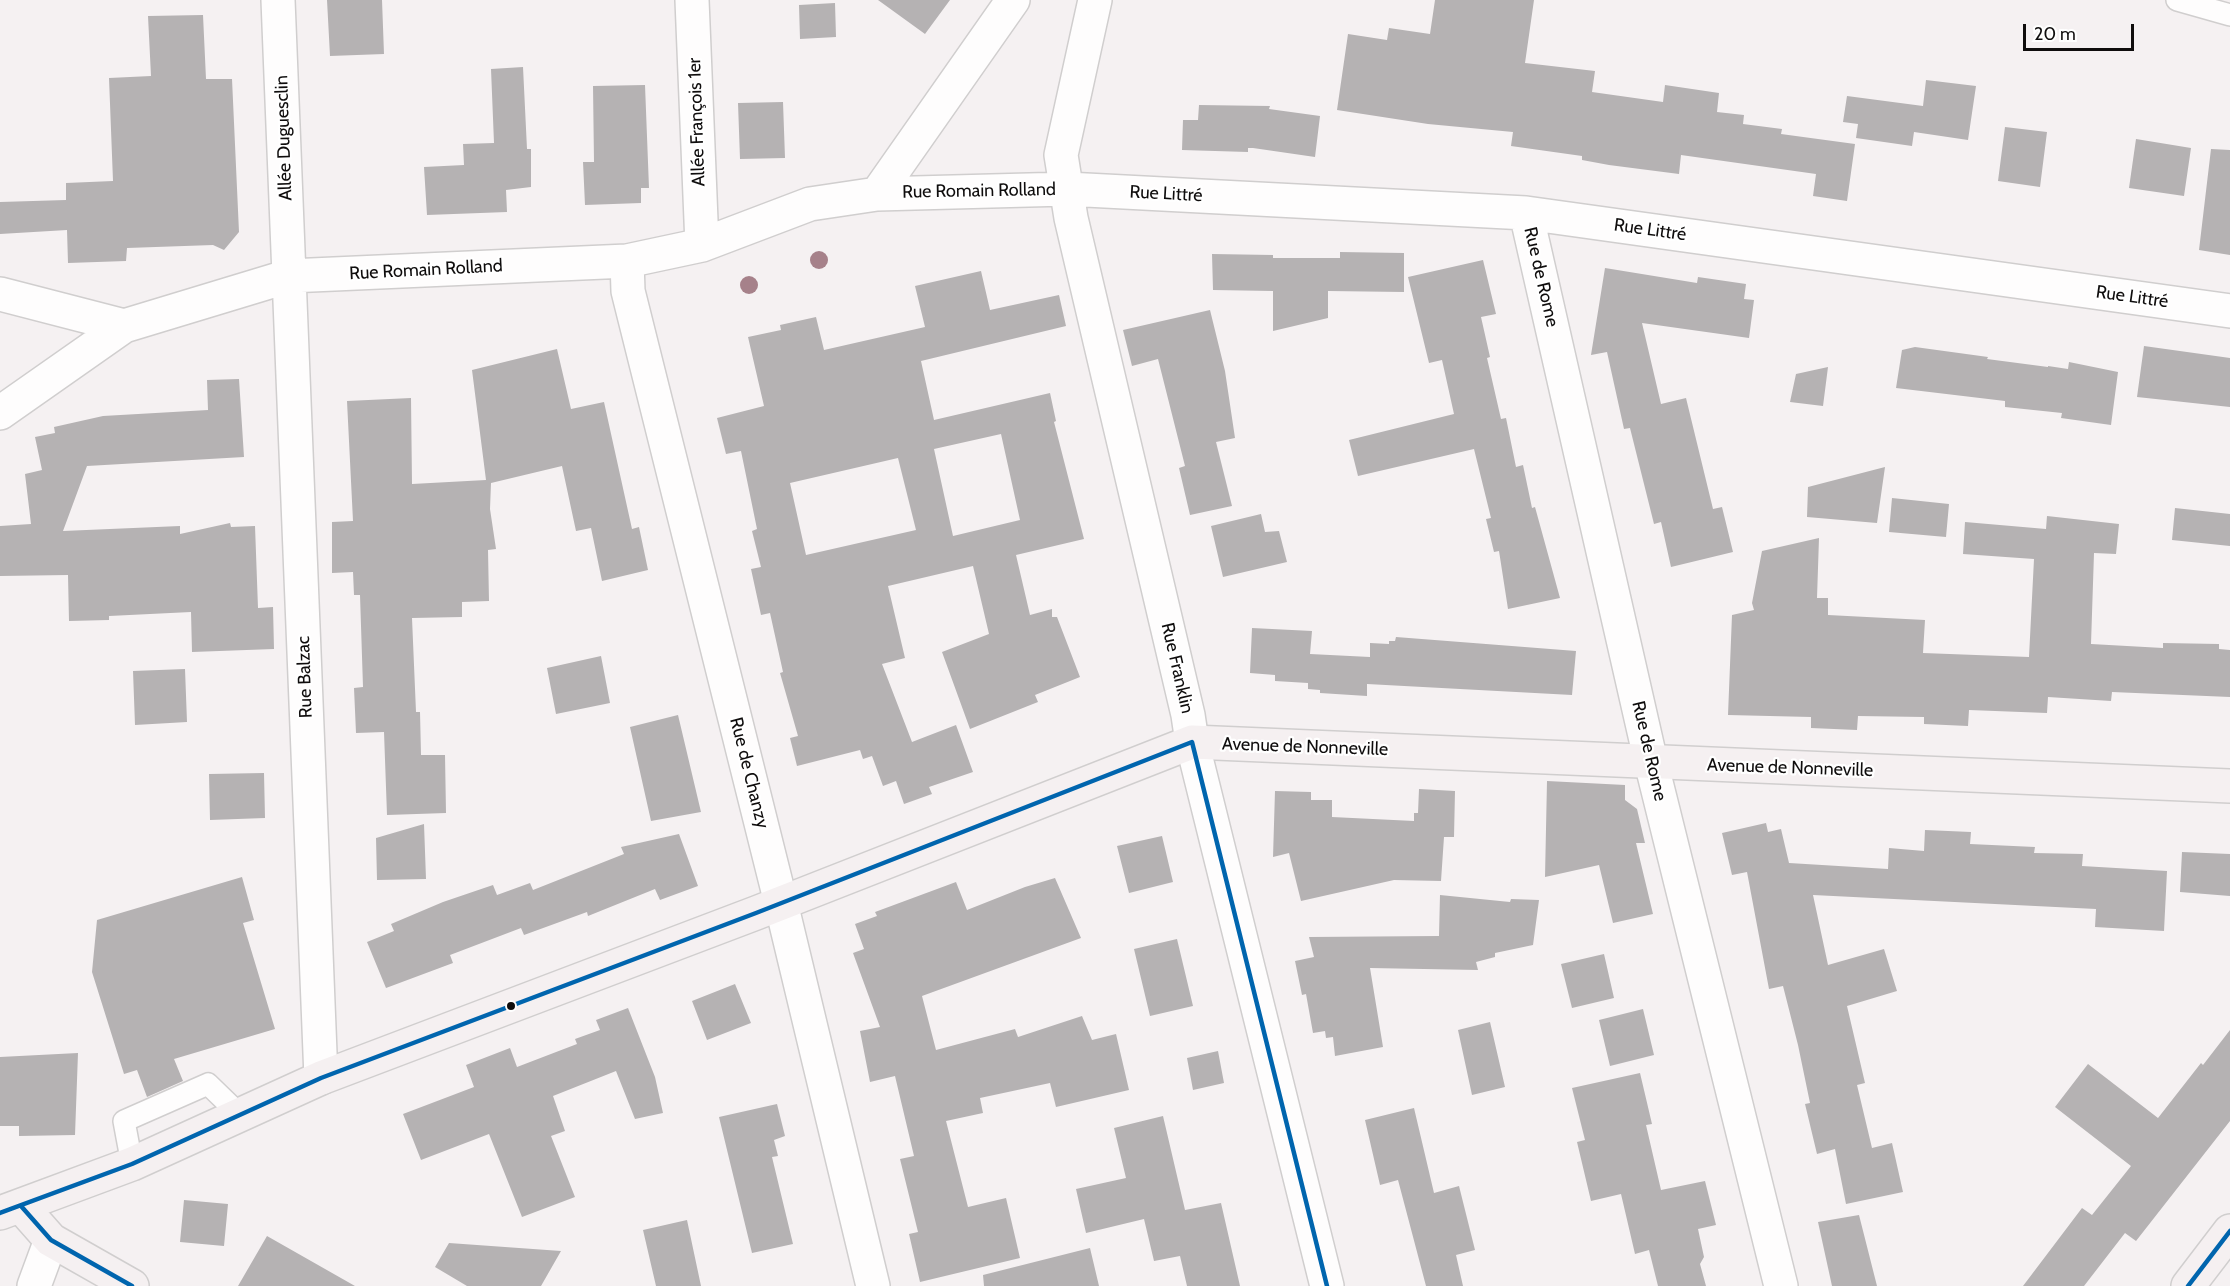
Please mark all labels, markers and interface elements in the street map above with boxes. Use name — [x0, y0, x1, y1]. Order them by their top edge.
scale bar — [2026, 12, 2137, 50]
text: 20 m — [2034, 23, 2076, 45]
street label: Allée François 1er — [684, 57, 710, 187]
street label: Allée Duguesclin — [271, 75, 297, 201]
street label: Rue Romain Rolland — [902, 179, 1056, 203]
street label: Rue Littré — [1129, 181, 1203, 207]
street label: Rue Littré — [1612, 214, 1688, 246]
street label: Rue de Rome — [1519, 225, 1563, 329]
street label: Rue Romain Rolland — [349, 255, 503, 285]
street label: Rue Littré — [2094, 281, 2170, 313]
street label: Rue Franklin — [1156, 621, 1198, 715]
street label: Rue Balzac — [293, 636, 317, 718]
street label: Rue de Rome — [1627, 699, 1671, 803]
street label: Rue de Chanzy — [725, 715, 773, 831]
street label: Avenue de Nonneville — [1222, 733, 1388, 761]
street label: Avenue de Nonneville — [1707, 754, 1873, 782]
unlabelled marker — [505, 1000, 517, 1012]

